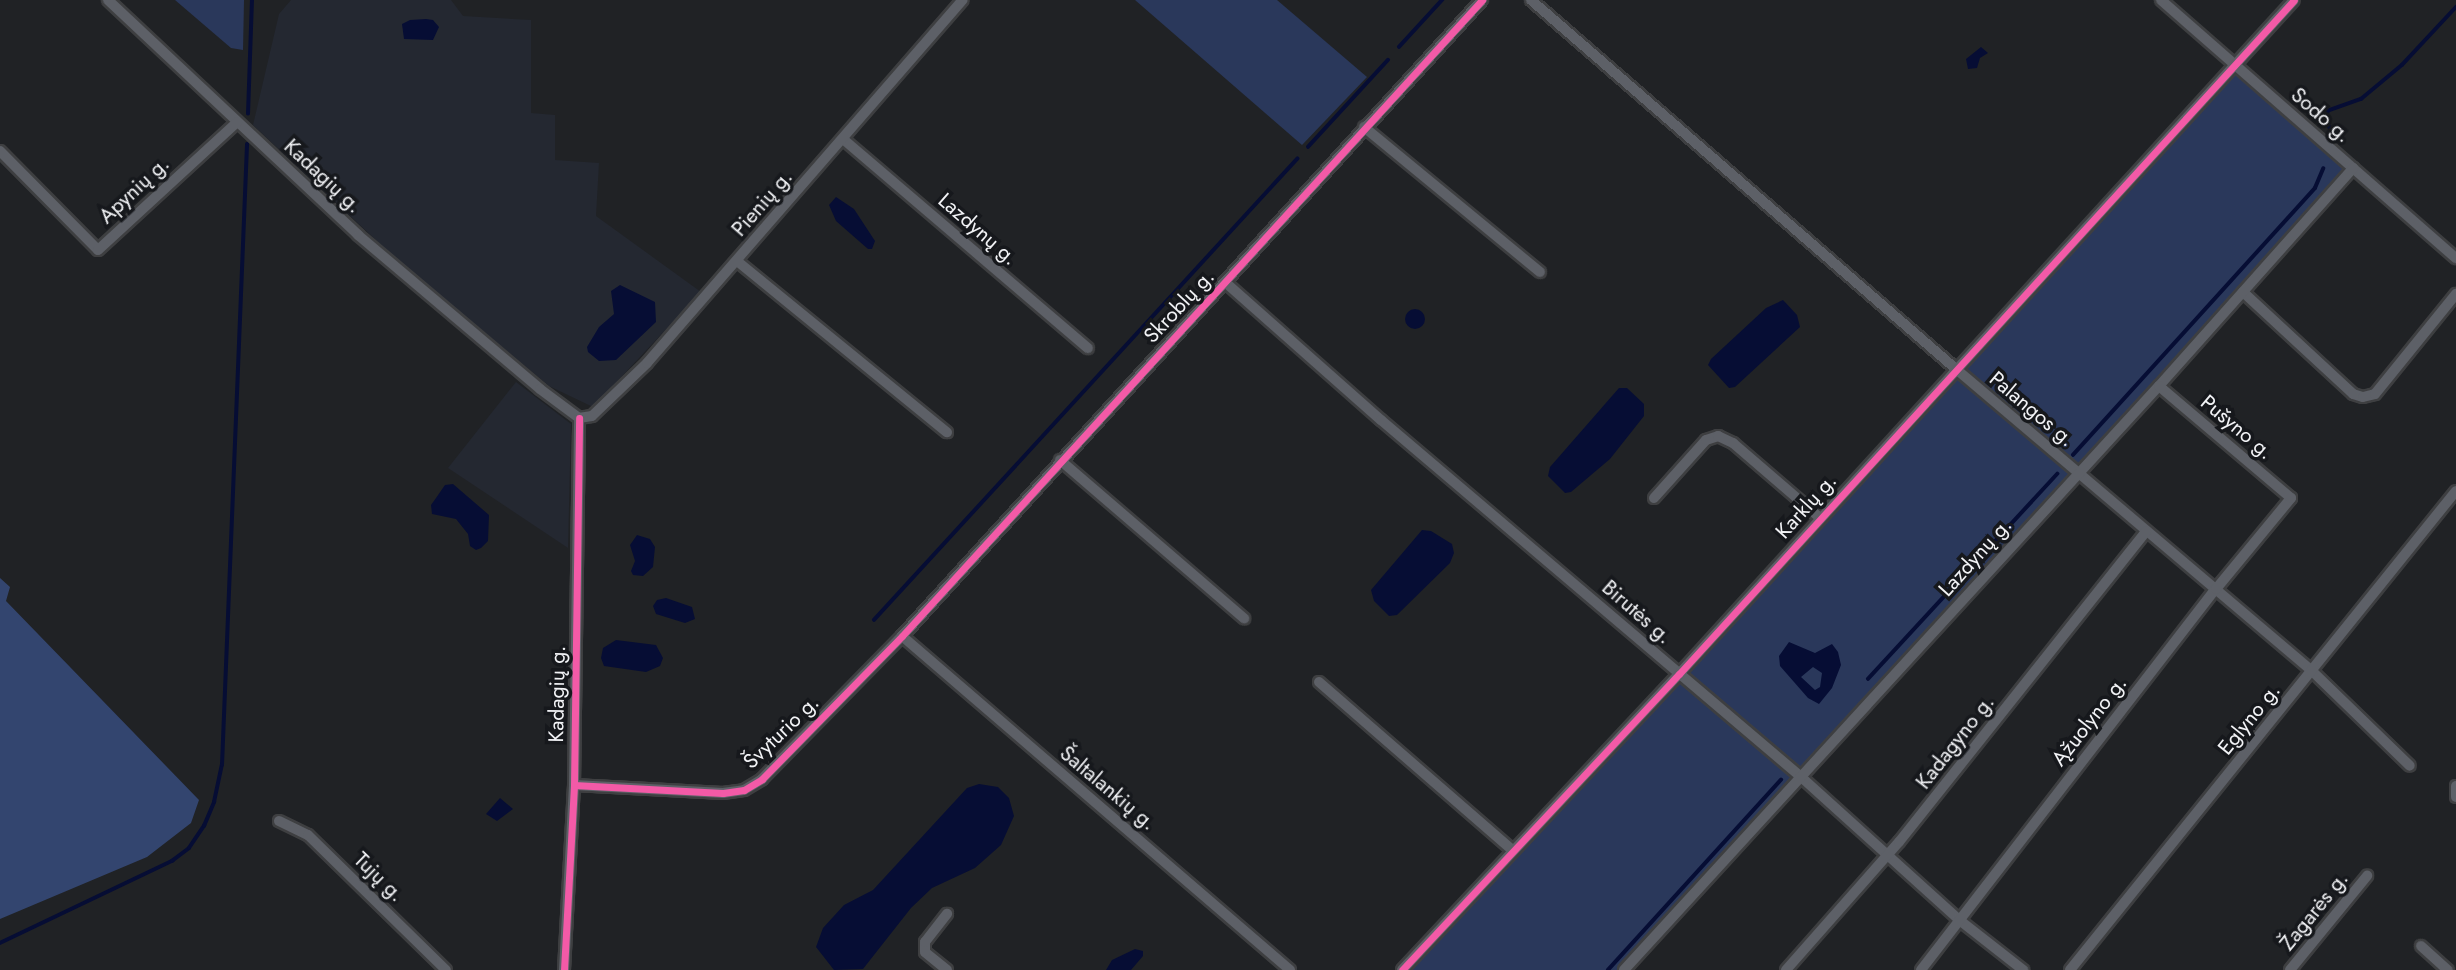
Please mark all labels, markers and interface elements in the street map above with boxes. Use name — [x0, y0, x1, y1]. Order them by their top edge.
street label: Sodo g. — [2286, 82, 2356, 148]
street label: Kadagių g. — [279, 134, 367, 218]
street label: Apynių g. — [94, 151, 174, 229]
street label: Pienių g. — [726, 165, 798, 241]
street label: Lazdynų g. — [933, 188, 1023, 270]
street label: Skroblų g. — [1139, 264, 1219, 348]
street label: Palangos g. — [1984, 366, 2080, 452]
street label: Pušyno g. — [2196, 389, 2278, 465]
street label: Karklų g. — [1770, 468, 1842, 544]
street label: Lazdynų g. — [1933, 513, 2017, 601]
street label: Birutės g. — [1597, 575, 1677, 649]
street label: Kadagių g. — [544, 645, 570, 743]
street label: Ąžuolyno g. — [2046, 671, 2132, 771]
street label: Eglyno g. — [2213, 678, 2285, 760]
street label: Švyturio g. — [738, 690, 824, 774]
street label: Kadagyno g. — [1910, 690, 2000, 794]
street label: Šaltalankių g. — [1055, 740, 1161, 836]
street label: Tujų g. — [349, 847, 409, 907]
street label: Žagarės g. — [2275, 866, 2353, 956]

